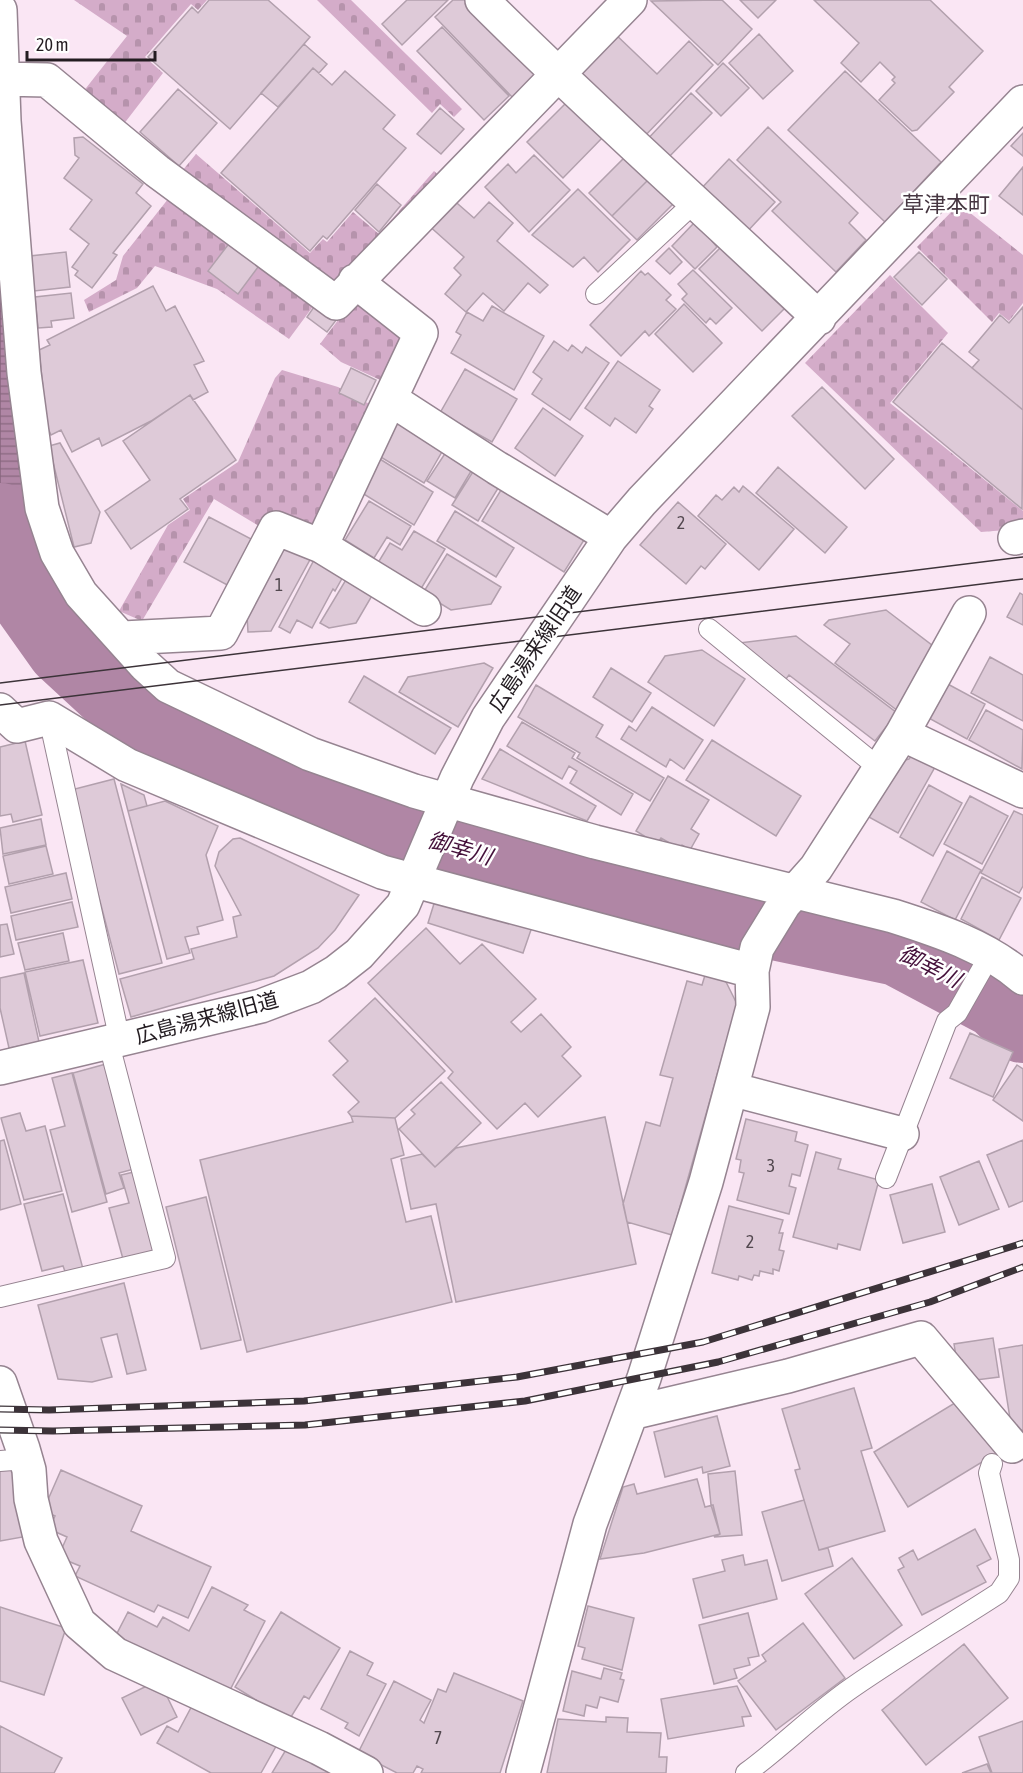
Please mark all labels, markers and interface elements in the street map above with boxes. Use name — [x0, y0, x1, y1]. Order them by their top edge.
scale bar — [27, 24, 154, 62]
text: 20 m — [36, 34, 68, 55]
district label: 草津本町 — [902, 191, 990, 217]
house number: 2 — [677, 512, 685, 533]
house number: 1 — [275, 574, 283, 595]
street label: 広島湯来線旧道 — [483, 581, 585, 716]
water label: 御幸川 — [425, 826, 497, 870]
water label: 御幸川 — [895, 939, 967, 993]
street label: 広島湯来線旧道 — [133, 986, 281, 1048]
house number: 3 — [767, 1155, 775, 1176]
house number: 2 — [746, 1231, 754, 1252]
house number: 7 — [434, 1727, 442, 1748]

